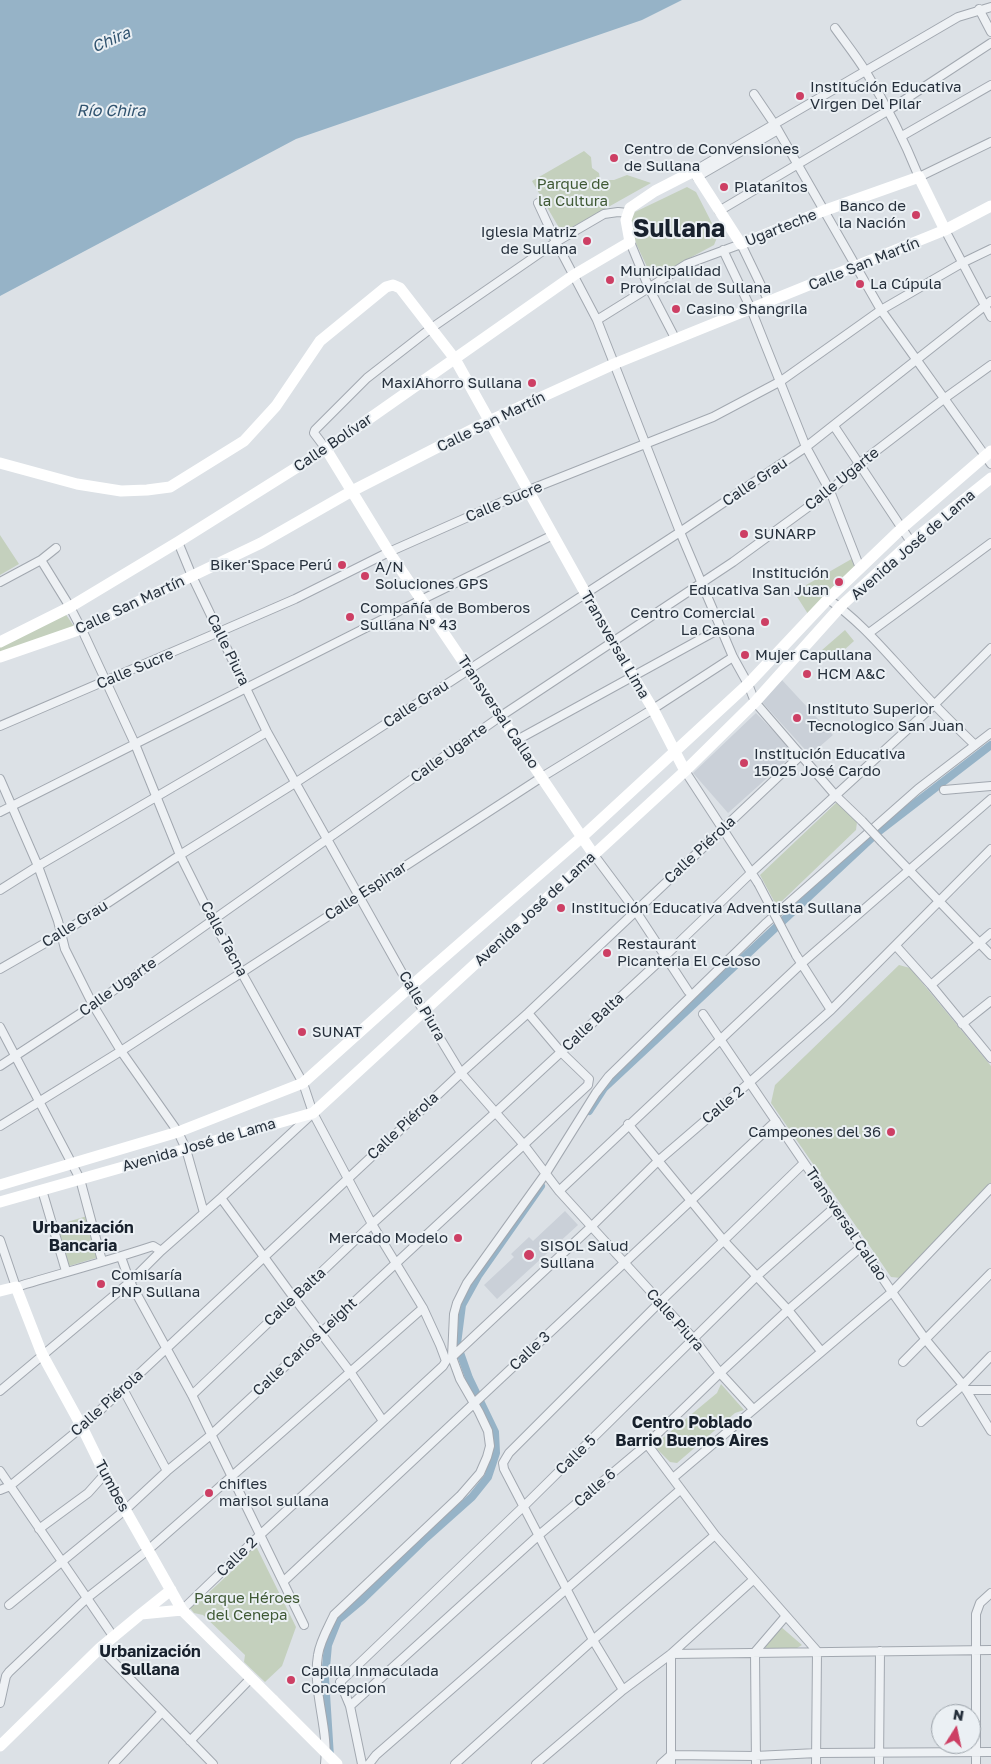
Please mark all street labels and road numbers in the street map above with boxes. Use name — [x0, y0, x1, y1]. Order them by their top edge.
street label: Ugarteche — [743, 205, 819, 251]
street label: Calle San Martín — [806, 233, 922, 295]
street label: Calle San Martín — [434, 388, 548, 456]
street label: Calle Bolívar — [290, 410, 376, 476]
street label: Calle Ugarte — [801, 444, 883, 514]
street label: Calle Grau — [719, 454, 791, 510]
street label: Calle Sucre — [463, 478, 545, 526]
street label: Avenida José de Lama — [847, 486, 979, 604]
street label: Calle San Martín — [73, 572, 187, 638]
street label: Transversal Lima — [577, 588, 653, 702]
street label: Calle Piura — [203, 611, 253, 689]
street label: Calle Sucre — [94, 645, 176, 693]
street label: Transversal Callao — [453, 652, 543, 772]
street label: Calle Grau — [380, 676, 452, 732]
street label: Calle Ugarte — [407, 719, 491, 787]
street label: Calle Piérola — [661, 812, 739, 888]
street label: Avenida José de Lama — [471, 848, 599, 970]
street label: Calle Espinar — [321, 858, 411, 924]
street label: Calle Grau — [39, 897, 111, 951]
street label: Calle Tacna — [197, 898, 251, 980]
street label: Calle Ugarte — [76, 954, 160, 1020]
street label: Calle Piura — [395, 968, 449, 1044]
street label: Calle Balta — [558, 989, 628, 1055]
street label: Calle 2 — [698, 1082, 748, 1128]
street label: Calle Piérola — [364, 1088, 442, 1164]
street label: Avenida José de Lama — [120, 1114, 278, 1176]
street label: Transversal Callao — [801, 1164, 891, 1284]
street label: Calle Balta — [260, 1264, 330, 1330]
street label: Calle Piura — [642, 1285, 708, 1355]
street label: Calle Carlos Leight — [249, 1294, 361, 1400]
street label: Calle 3 — [506, 1328, 554, 1374]
street label: Calle Piérola — [67, 1366, 147, 1440]
street label: Calle 5 — [552, 1431, 600, 1479]
street label: Tumbes — [91, 1457, 133, 1515]
street label: Calle 6 — [570, 1465, 620, 1511]
street label: Calle 2 — [213, 1533, 261, 1581]

